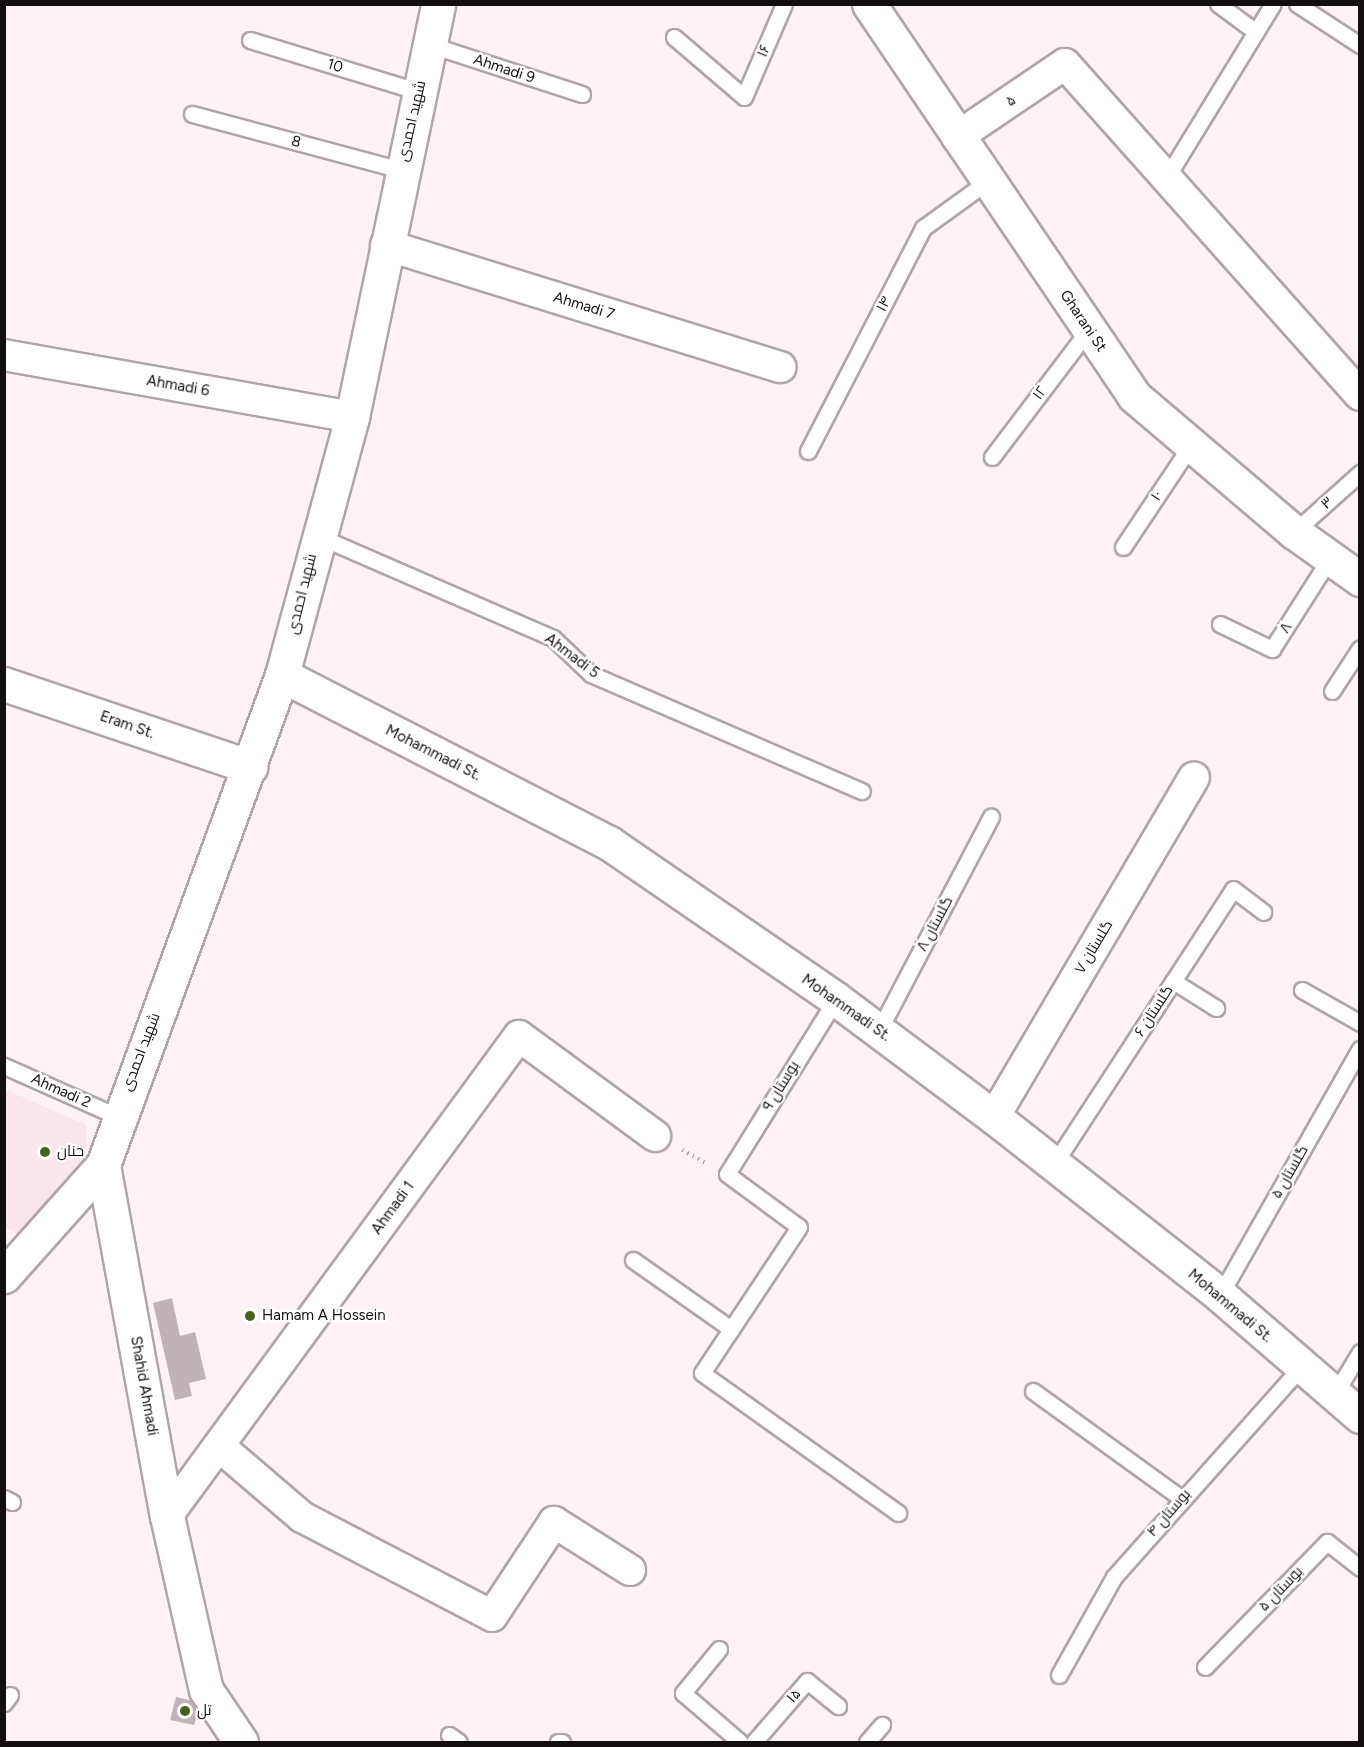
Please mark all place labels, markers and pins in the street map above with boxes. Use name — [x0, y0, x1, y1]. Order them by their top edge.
place label: حنان — [57, 1143, 84, 1161]
marker: حنان — [38, 1145, 52, 1159]
place label: Hamam A Hossein — [262, 1307, 386, 1325]
marker: Hamam A Hossein — [243, 1309, 257, 1323]
place label: تل — [197, 1702, 211, 1720]
marker: تل — [178, 1704, 192, 1718]

